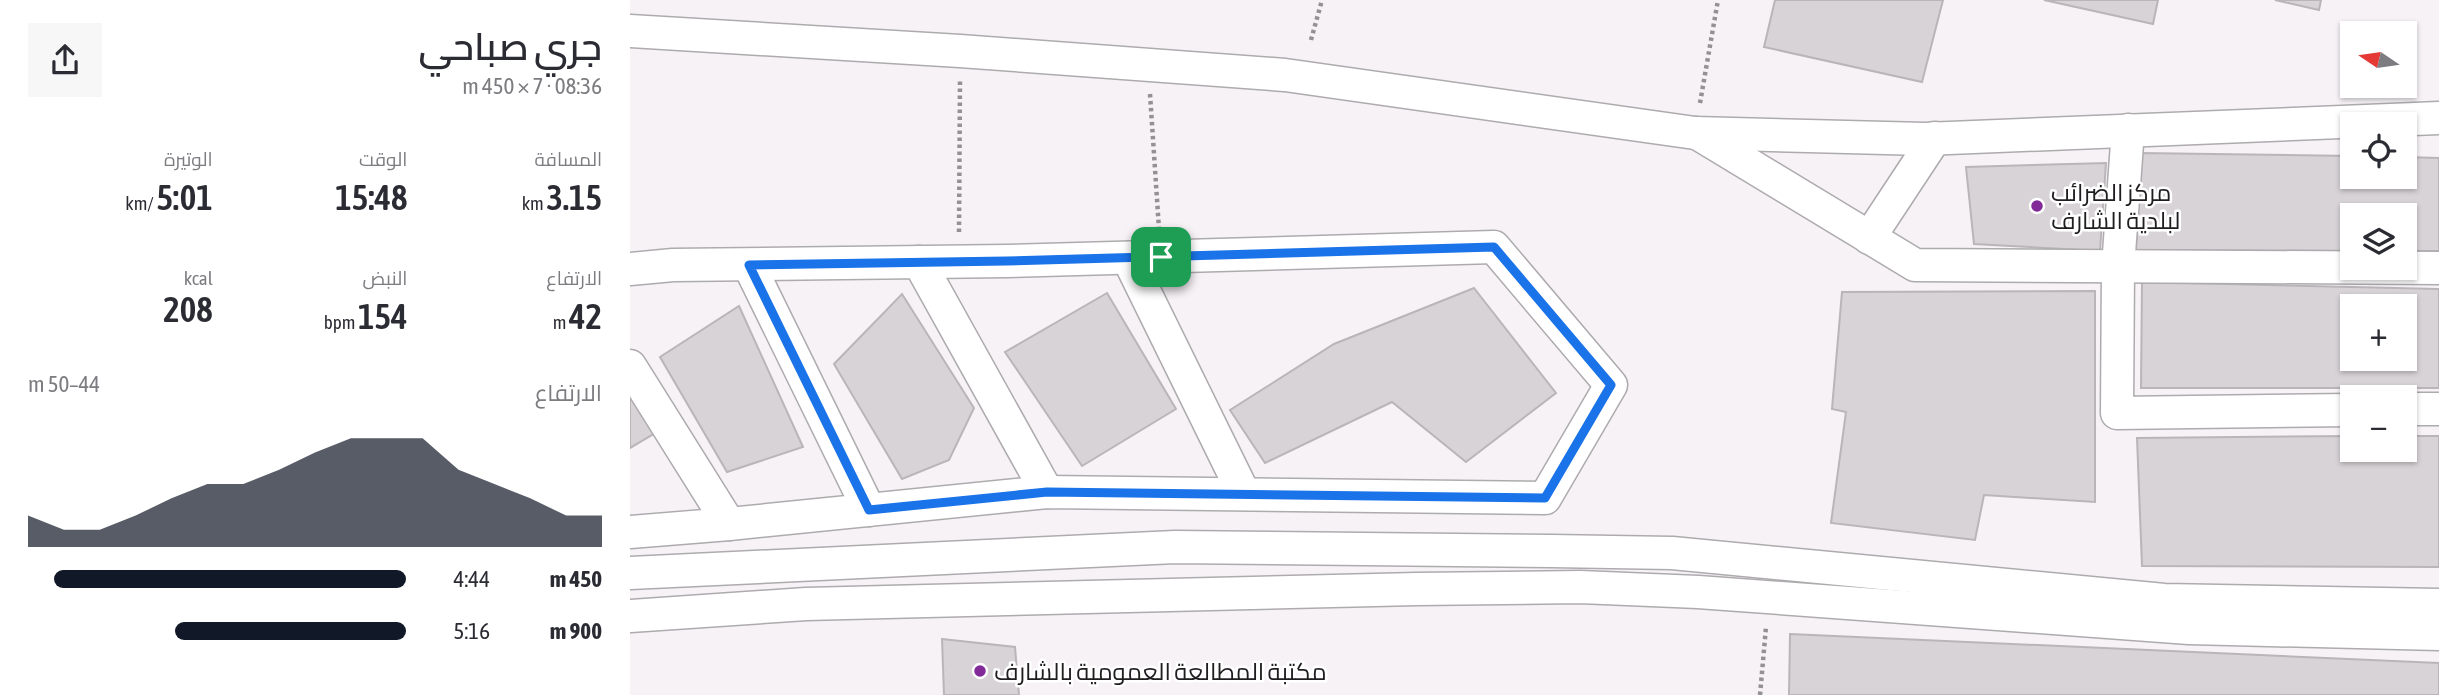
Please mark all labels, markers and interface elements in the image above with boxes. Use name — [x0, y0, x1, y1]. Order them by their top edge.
north arrow — [2340, 21, 2417, 98]
map controls — [2340, 21, 2417, 462]
button: share — [28, 23, 102, 97]
text: جري صباحي — [419, 25, 602, 68]
text: 08:36 · 7 × 450 m — [462, 73, 602, 99]
button: locate — [2340, 112, 2417, 189]
text: الوتيرة — [164, 148, 213, 170]
text: الوقت — [359, 148, 407, 170]
text: المسافة — [534, 148, 602, 170]
text: 5:01 — [156, 177, 213, 217]
text: 15:48 — [335, 177, 407, 217]
text: 3.15 — [546, 177, 602, 217]
place label: مركز الضرائب لبلدية الشارف — [2051, 179, 2180, 234]
text: /km — [125, 192, 156, 214]
text: km — [522, 192, 546, 214]
marker: مركز الضرائب لبلدية الشارف — [2029, 198, 2045, 214]
button: layers — [2340, 203, 2417, 280]
pin — [1131, 227, 1191, 287]
icon: arrive — [1142, 238, 1180, 276]
text: kcal — [184, 267, 213, 289]
text: النبض — [363, 267, 407, 289]
text: الارتفاع — [546, 267, 602, 289]
text: 208 — [163, 289, 213, 329]
button: + — [2340, 294, 2417, 371]
text: 154 — [358, 296, 407, 336]
text: 42 — [569, 296, 602, 336]
text: bpm — [324, 311, 358, 333]
text: m — [553, 311, 569, 333]
text: 44–50 m — [28, 371, 100, 397]
text: الارتفاع — [535, 380, 602, 406]
button: − — [2340, 385, 2417, 462]
text: 4:44 — [453, 566, 490, 592]
text: 450 m — [550, 566, 602, 592]
text: 5:16 — [453, 618, 490, 644]
text: 900 m — [550, 618, 602, 644]
place label: مكتبة المطالعة العمومية بالشارف — [994, 658, 1327, 685]
marker: مكتبة المطالعة العمومية بالشارف — [972, 663, 988, 679]

